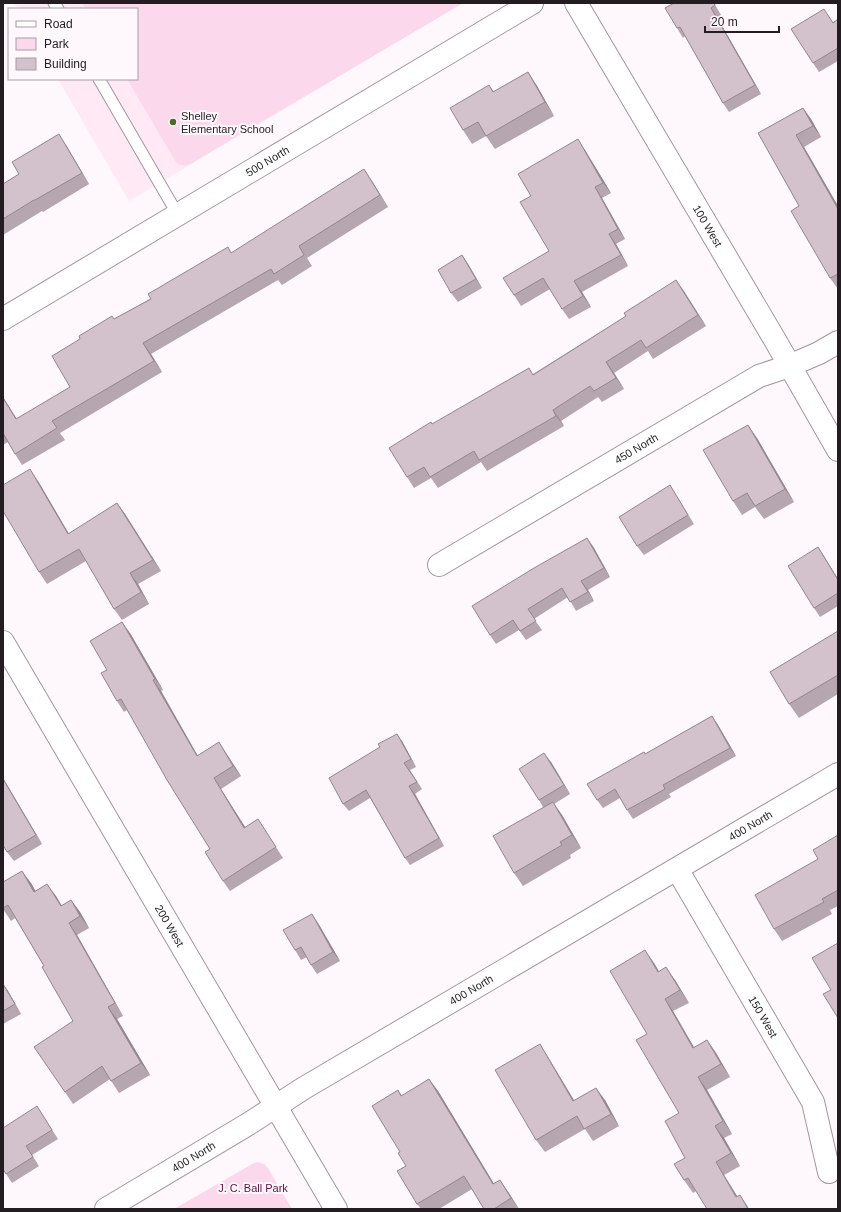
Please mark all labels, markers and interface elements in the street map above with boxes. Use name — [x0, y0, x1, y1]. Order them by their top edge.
legend — [8, 8, 138, 80]
scale bar — [705, 8, 779, 34]
text: 20 m — [711, 15, 738, 29]
text: Road — [44, 17, 73, 31]
text: Park — [44, 37, 70, 51]
text: Building — [44, 57, 87, 71]
place label: Shelley Elementary School — [181, 110, 273, 135]
marker: Shelley Elementary School — [168, 117, 178, 127]
street label: 500 North — [244, 143, 291, 179]
street label: 100 West — [691, 203, 725, 249]
street label: 450 North — [612, 431, 660, 466]
street label: 400 North — [727, 808, 774, 843]
street label: 200 West — [153, 903, 187, 949]
street label: 400 North — [447, 972, 495, 1007]
street label: 150 West — [746, 994, 780, 1040]
street label: 400 North — [170, 1139, 217, 1174]
park label: J. C. Ball Park — [218, 1182, 288, 1194]

